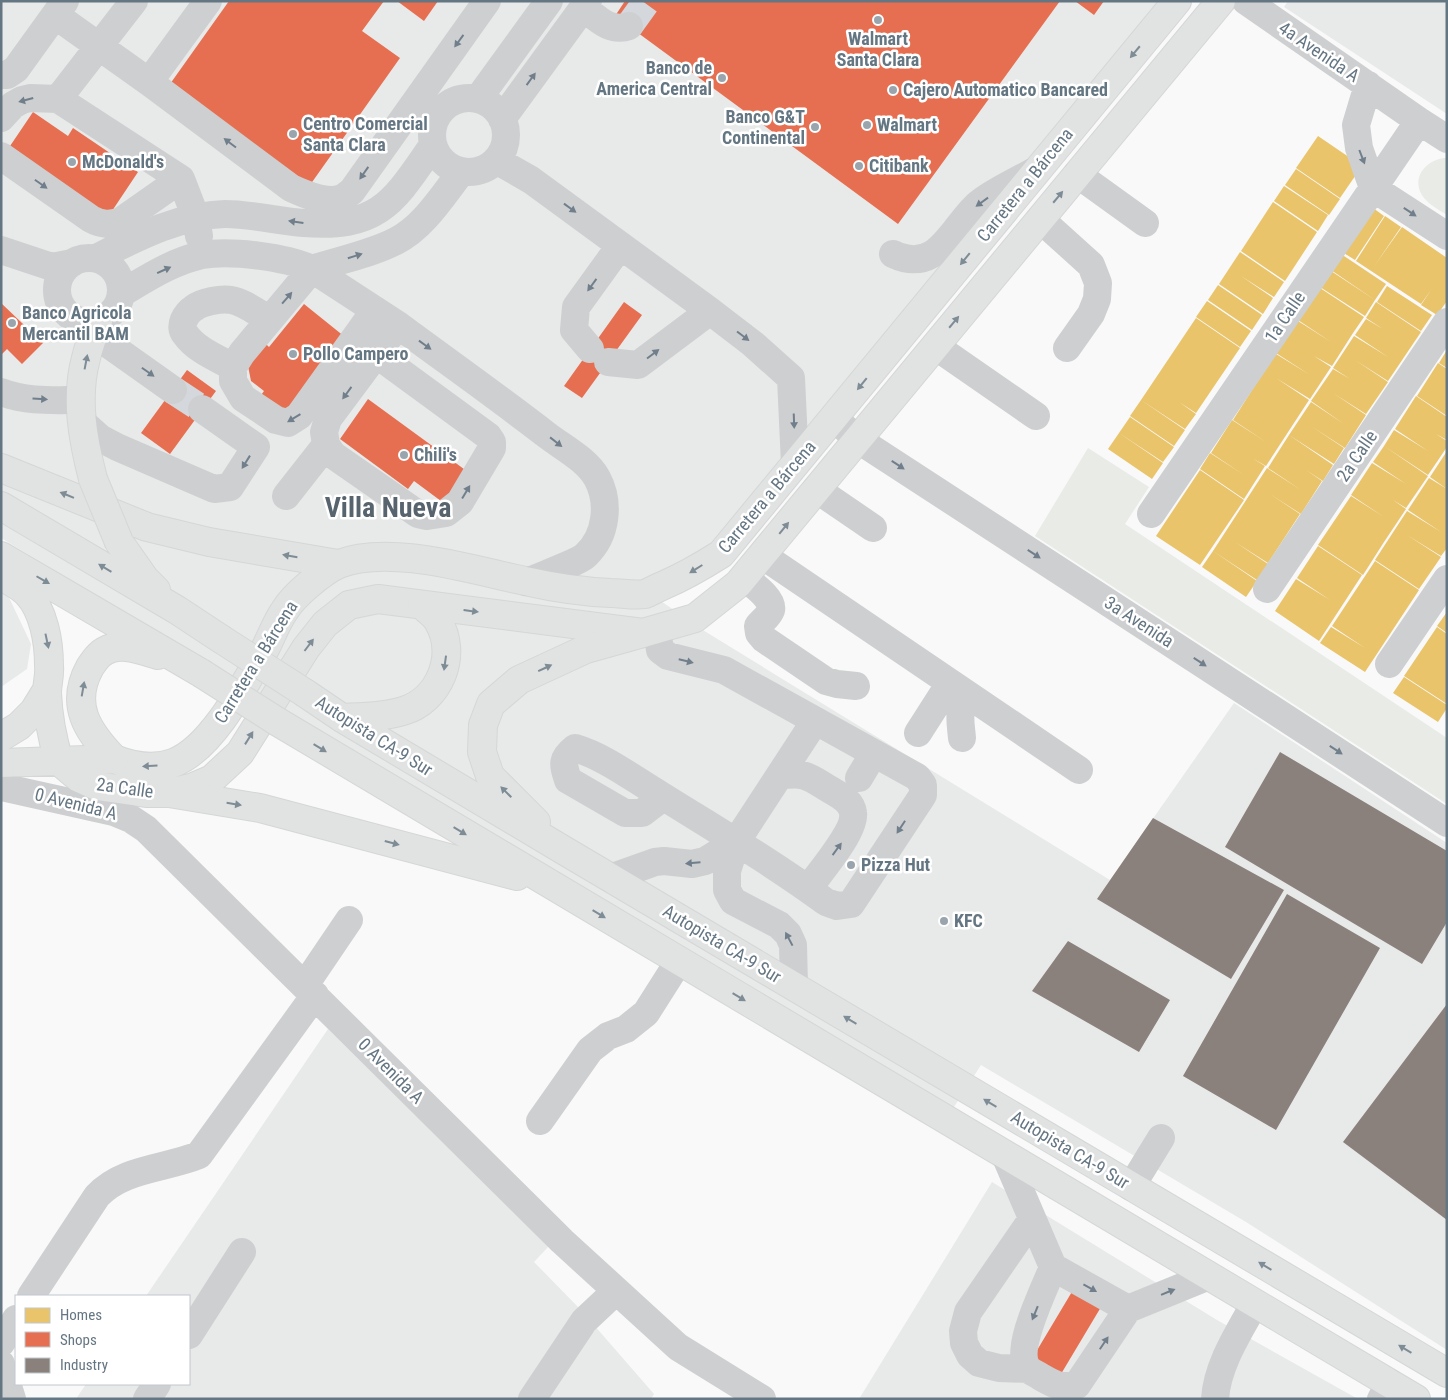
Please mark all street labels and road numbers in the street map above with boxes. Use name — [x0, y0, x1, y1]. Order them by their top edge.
street label: 4a Avenida A — [1275, 17, 1364, 87]
street label: Carretera a Bárcena — [972, 124, 1077, 246]
street label: 1a Calle — [1260, 287, 1309, 346]
street label: 2a Calle — [1332, 426, 1381, 485]
street label: Carretera a Bárcena — [713, 436, 820, 557]
street label: 3a Avenida — [1101, 592, 1178, 652]
street label: Carretera a Bárcena — [209, 597, 302, 727]
street label: Autopista CA-9 Sur — [312, 691, 437, 780]
street label: 2a Calle — [95, 773, 155, 802]
street label: 0 Avenida A — [33, 783, 120, 824]
street label: Autopista CA-9 Sur — [659, 900, 786, 987]
street label: 0 Avenida A — [354, 1034, 429, 1108]
street label: Autopista CA-9 Sur — [1007, 1106, 1134, 1193]

